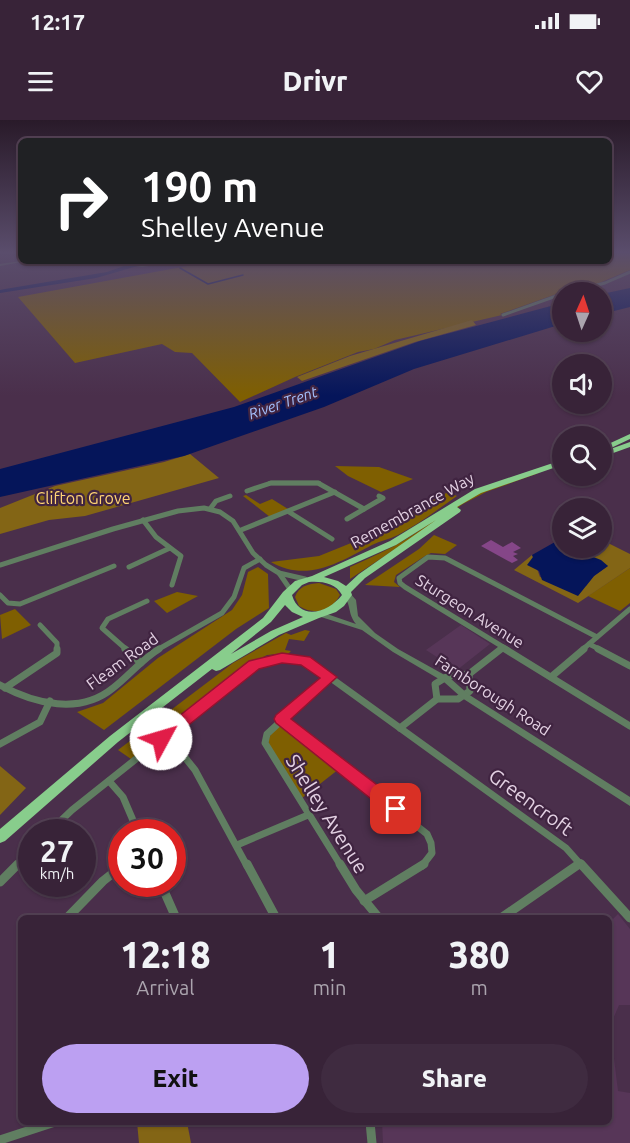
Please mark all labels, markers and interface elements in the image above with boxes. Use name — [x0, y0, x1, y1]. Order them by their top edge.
text: 12:17 — [30, 9, 85, 34]
icon: menu — [24, 65, 57, 98]
icon: heart — [573, 65, 606, 98]
text: Drivr — [283, 66, 347, 96]
icon: right — [42, 162, 120, 240]
text: 190 m — [141, 163, 258, 210]
text: Shelley Avenue — [141, 212, 325, 242]
north arrow — [552, 282, 612, 342]
map controls — [552, 282, 612, 558]
button: sound — [552, 354, 612, 414]
water label: River Trent — [246, 383, 320, 422]
button: search — [552, 426, 612, 486]
street label: Remembrance Way — [347, 468, 477, 551]
park label: Clifton Grove — [36, 489, 131, 507]
button: layers — [552, 498, 612, 558]
street label: Sturgeon Avenue — [413, 571, 527, 651]
street label: Fleam Road — [83, 629, 161, 693]
street label: Farnborough Road — [432, 651, 554, 739]
position arrow — [129, 707, 193, 771]
street label: Shelley Avenue — [282, 750, 373, 878]
street label: Greencroft — [485, 763, 578, 840]
pin — [370, 783, 421, 834]
icon: arrive — [379, 792, 412, 825]
speed limit sign: 30 — [108, 819, 186, 897]
text: 27 — [40, 834, 74, 868]
text: km/h — [40, 865, 74, 882]
text: 12:18 — [120, 934, 210, 975]
text: 1 — [319, 934, 340, 975]
text: 380 — [449, 934, 510, 975]
text: Arrival — [136, 976, 195, 999]
text: min — [313, 976, 346, 999]
text: m — [471, 976, 488, 999]
button: Exit — [42, 1044, 309, 1113]
button: Share — [321, 1044, 588, 1113]

